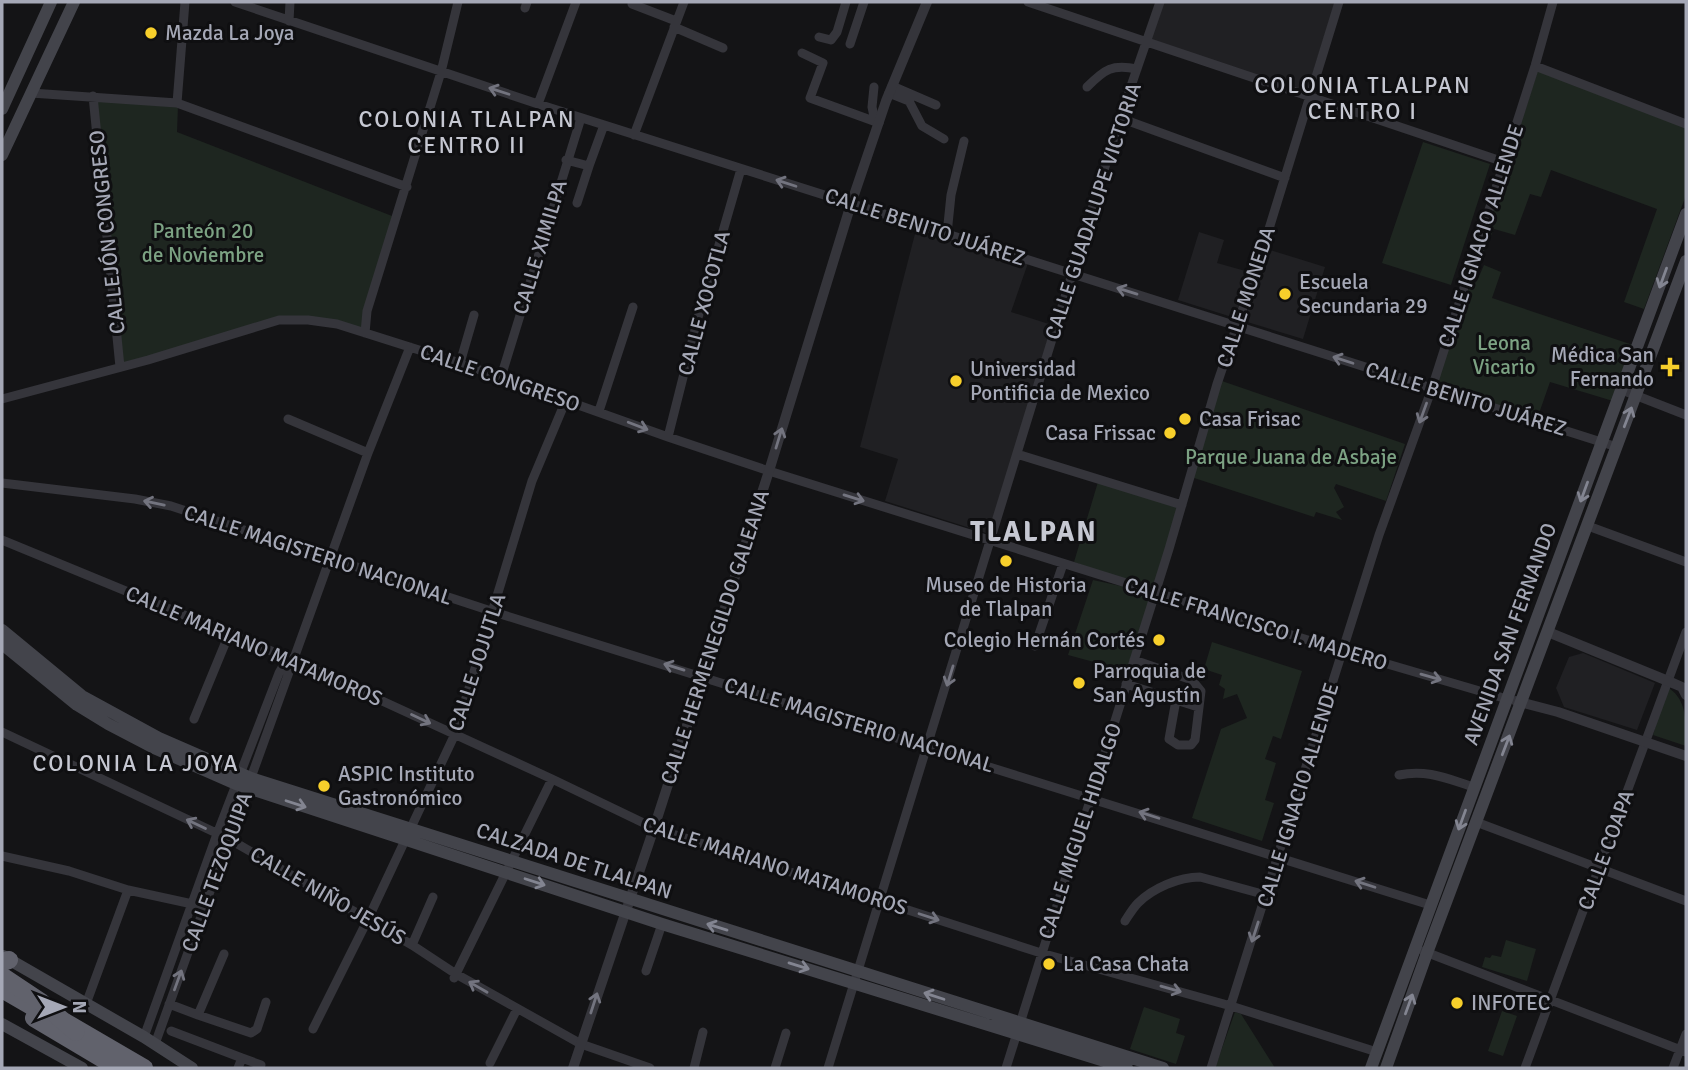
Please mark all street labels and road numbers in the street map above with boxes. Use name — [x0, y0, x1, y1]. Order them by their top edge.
street label: CALLE GUADALUPE VICTORIA — [1039, 79, 1147, 343]
street label: CALLE IGNACIO ALLENDE — [1433, 121, 1529, 351]
street label: CALLEJÓN CONGRESO — [83, 129, 131, 335]
street label: CALLE XIMILPA — [507, 176, 573, 317]
street label: CALLE BENITO JUÁREZ — [822, 182, 1028, 272]
street label: CALLE MONEDA — [1211, 223, 1281, 371]
street label: CALLE XOCOTLA — [672, 228, 736, 378]
street label: CALLE CONGRESO — [417, 338, 583, 418]
street label: CALLE BENITO JUÁREZ — [1362, 356, 1570, 442]
street label: CALLE HERMENEGILDO GALEANA — [655, 486, 775, 788]
street label: CALLE MAGISTERIO NACIONAL — [181, 499, 456, 611]
street label: AVENIDA SAN FERNANDO — [1458, 519, 1562, 749]
street label: CALLE FRANCISCO I. MADERO — [1122, 572, 1390, 676]
street label: CALLE MARIANO MATAMOROS — [122, 580, 386, 712]
street label: CALLE JOJUTLA — [442, 590, 512, 734]
street label: CALLE MAGISTERIO NACIONAL — [721, 672, 997, 779]
street label: CALLE IGNACIO ALLENDE — [1251, 680, 1345, 910]
street label: CALLE MIGUEL HIDALGO — [1033, 720, 1127, 942]
street label: CALLE COAPA — [1572, 786, 1640, 914]
street label: CALLE TEZOQUIPA — [176, 788, 258, 956]
street label: CALLE MARIANO MATAMOROS — [639, 811, 911, 921]
street label: CALZADA DE TLALPAN — [473, 817, 675, 905]
street label: CALLE NIÑO JESÚS — [246, 841, 410, 951]

